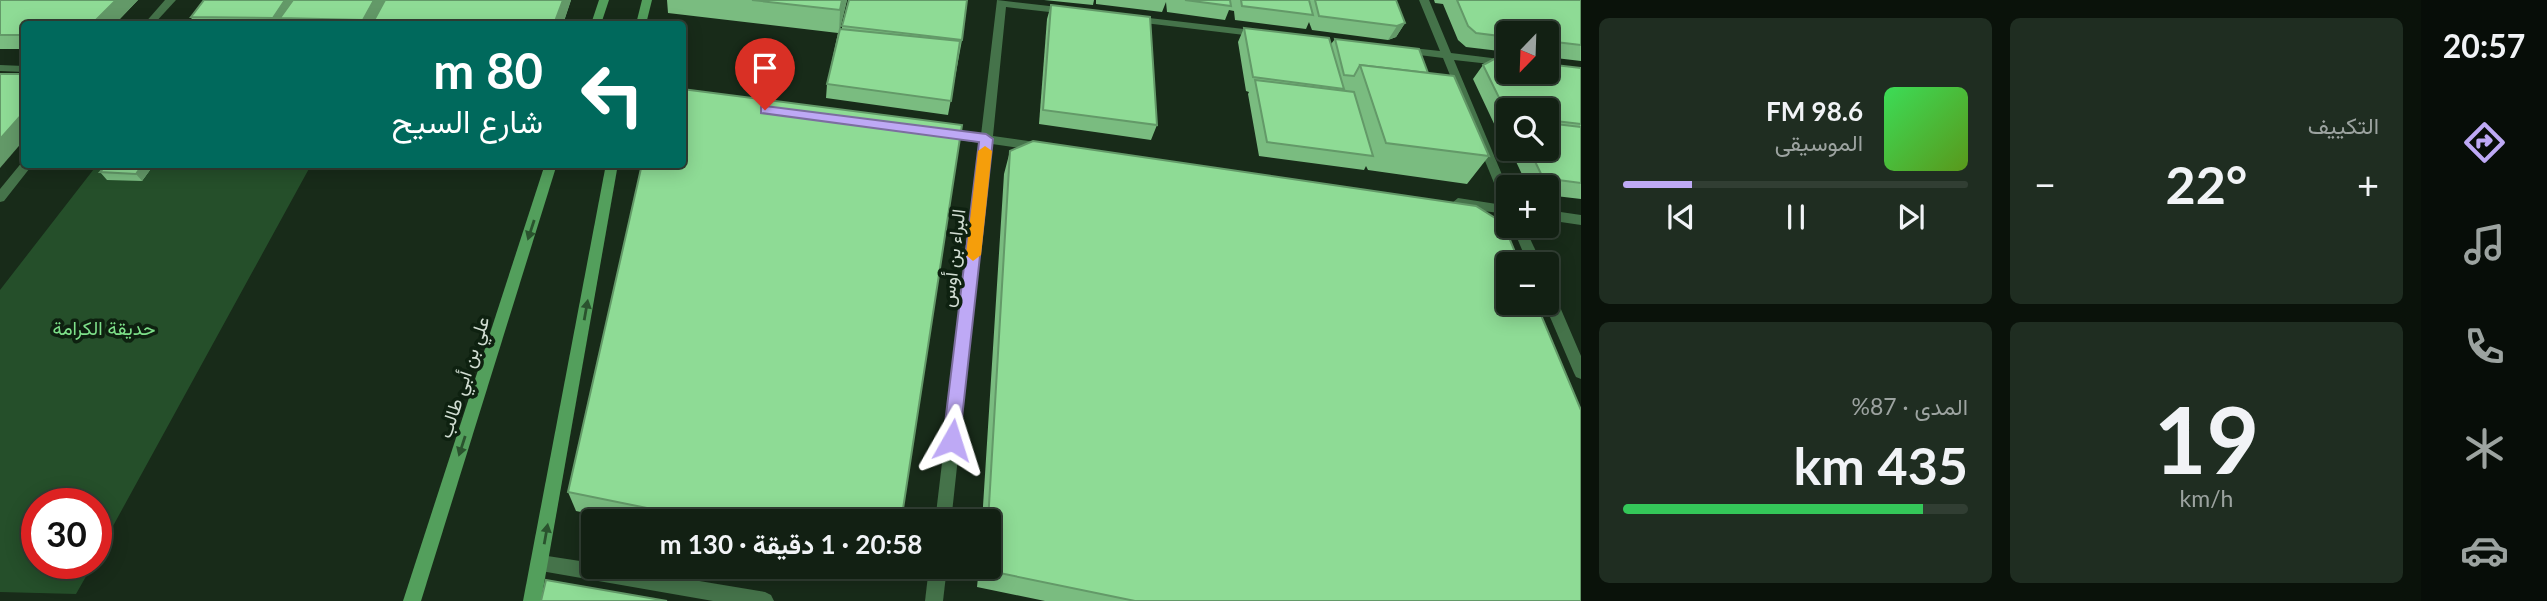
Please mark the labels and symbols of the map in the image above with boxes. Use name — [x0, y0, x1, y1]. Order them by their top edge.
north arrow — [1496, 21, 1559, 84]
pin — [735, 38, 795, 110]
street label: البراء بن أوس — [935, 207, 970, 309]
one-way arrow — [525, 219, 535, 240]
one-way arrow — [581, 299, 592, 321]
street label: علي بن أبي طالب — [432, 313, 498, 442]
park label: حديقة الكرامة — [53, 316, 155, 340]
position arrow — [915, 403, 989, 477]
one-way arrow — [456, 436, 466, 457]
speed limit sign: 30 — [21, 488, 112, 579]
one-way arrow — [541, 523, 552, 545]

